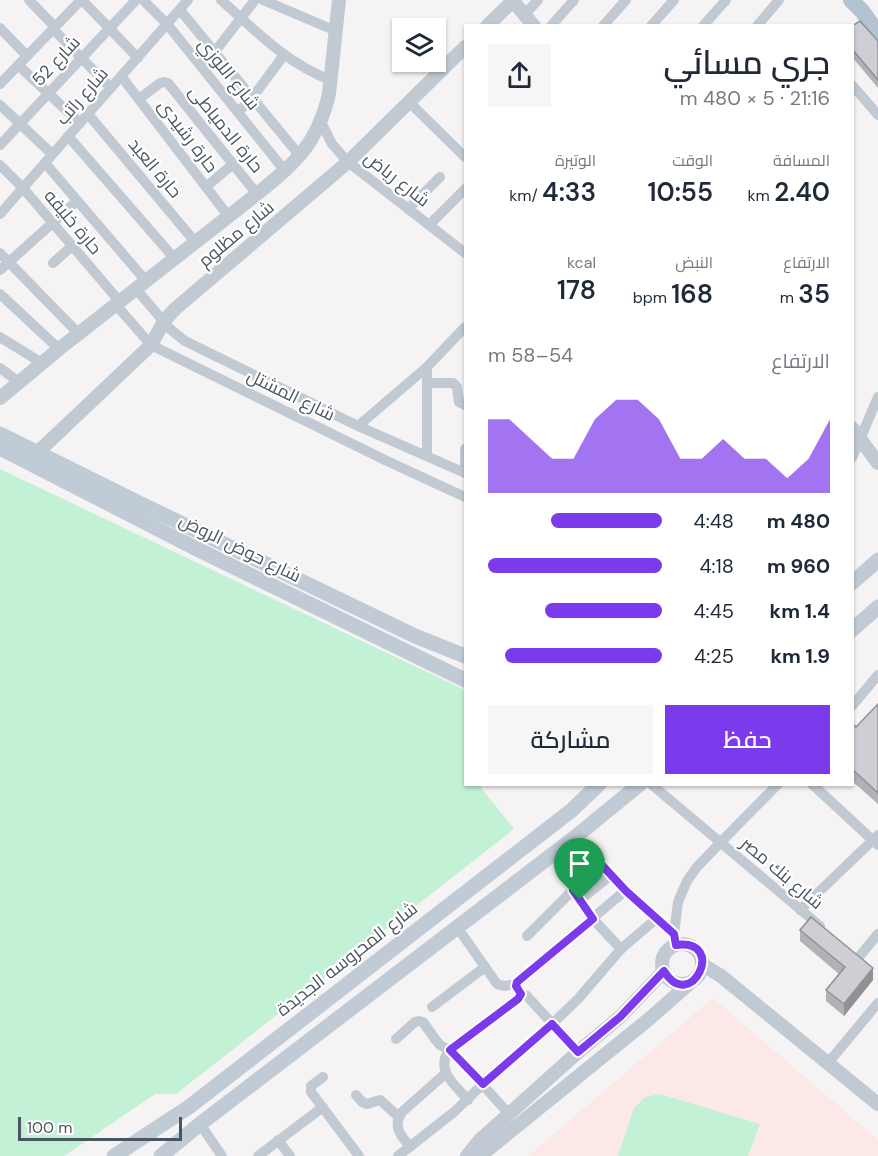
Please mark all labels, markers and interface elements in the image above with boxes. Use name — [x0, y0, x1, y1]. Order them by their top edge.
map controls — [392, 18, 446, 72]
button: layers — [392, 18, 446, 72]
street label: شارع 52 — [27, 31, 85, 91]
street label: شارع اللوزي — [191, 33, 265, 116]
text: جري مسائي — [663, 41, 830, 84]
button: share — [488, 44, 551, 107]
street label: شارع راتب — [50, 62, 114, 130]
street label: حارة الدمياطى — [183, 80, 269, 178]
text: 21:16 · 5 × 480 m — [680, 85, 830, 111]
street label: حارة رشيدى — [153, 94, 223, 178]
street label: حارة العبد — [123, 133, 187, 203]
street label: شارع رياض — [359, 146, 435, 212]
text: الوتيرة — [555, 150, 596, 171]
text: الوقت — [672, 150, 713, 171]
text: المسافة — [773, 150, 830, 171]
text: 4:33 — [542, 175, 596, 209]
text: 10:55 — [647, 175, 713, 209]
text: 2.40 — [774, 175, 830, 209]
street label: حارة خليفه — [39, 184, 107, 260]
text: /km — [509, 185, 542, 206]
text: km — [748, 185, 774, 206]
street label: شارع مظلوم — [193, 195, 279, 273]
text: kcal — [567, 252, 596, 273]
text: النبض — [675, 252, 713, 273]
text: الارتفاع — [783, 252, 830, 273]
text: 178 — [557, 273, 596, 307]
text: 168 — [671, 277, 713, 311]
text: 35 — [798, 277, 830, 311]
text: bpm — [633, 287, 671, 308]
text: m — [780, 287, 798, 308]
text: 54–58 m — [488, 342, 573, 368]
text: الارتفاع — [771, 348, 830, 374]
street label: شارع المشتل — [243, 363, 339, 427]
street label: شارع حوض الروض — [175, 508, 305, 588]
text: 4:48 — [694, 508, 734, 534]
text: 480 m — [767, 508, 830, 534]
text: 4:18 — [699, 553, 734, 579]
text: 960 m — [767, 553, 830, 579]
text: 4:45 — [693, 598, 734, 624]
text: 1.4 km — [770, 598, 830, 624]
text: 4:25 — [694, 643, 734, 669]
text: 1.9 km — [770, 643, 830, 669]
button: مشاركة — [488, 705, 653, 774]
button: حفظ — [665, 705, 830, 774]
street label: شارع بنك مصر — [735, 831, 828, 915]
pin — [554, 838, 605, 900]
icon: arrive — [563, 847, 596, 880]
street label: شارع المحروسه الجديدة — [271, 896, 423, 1022]
scale bar — [18, 1114, 182, 1142]
text: 100 m — [27, 1117, 72, 1138]

